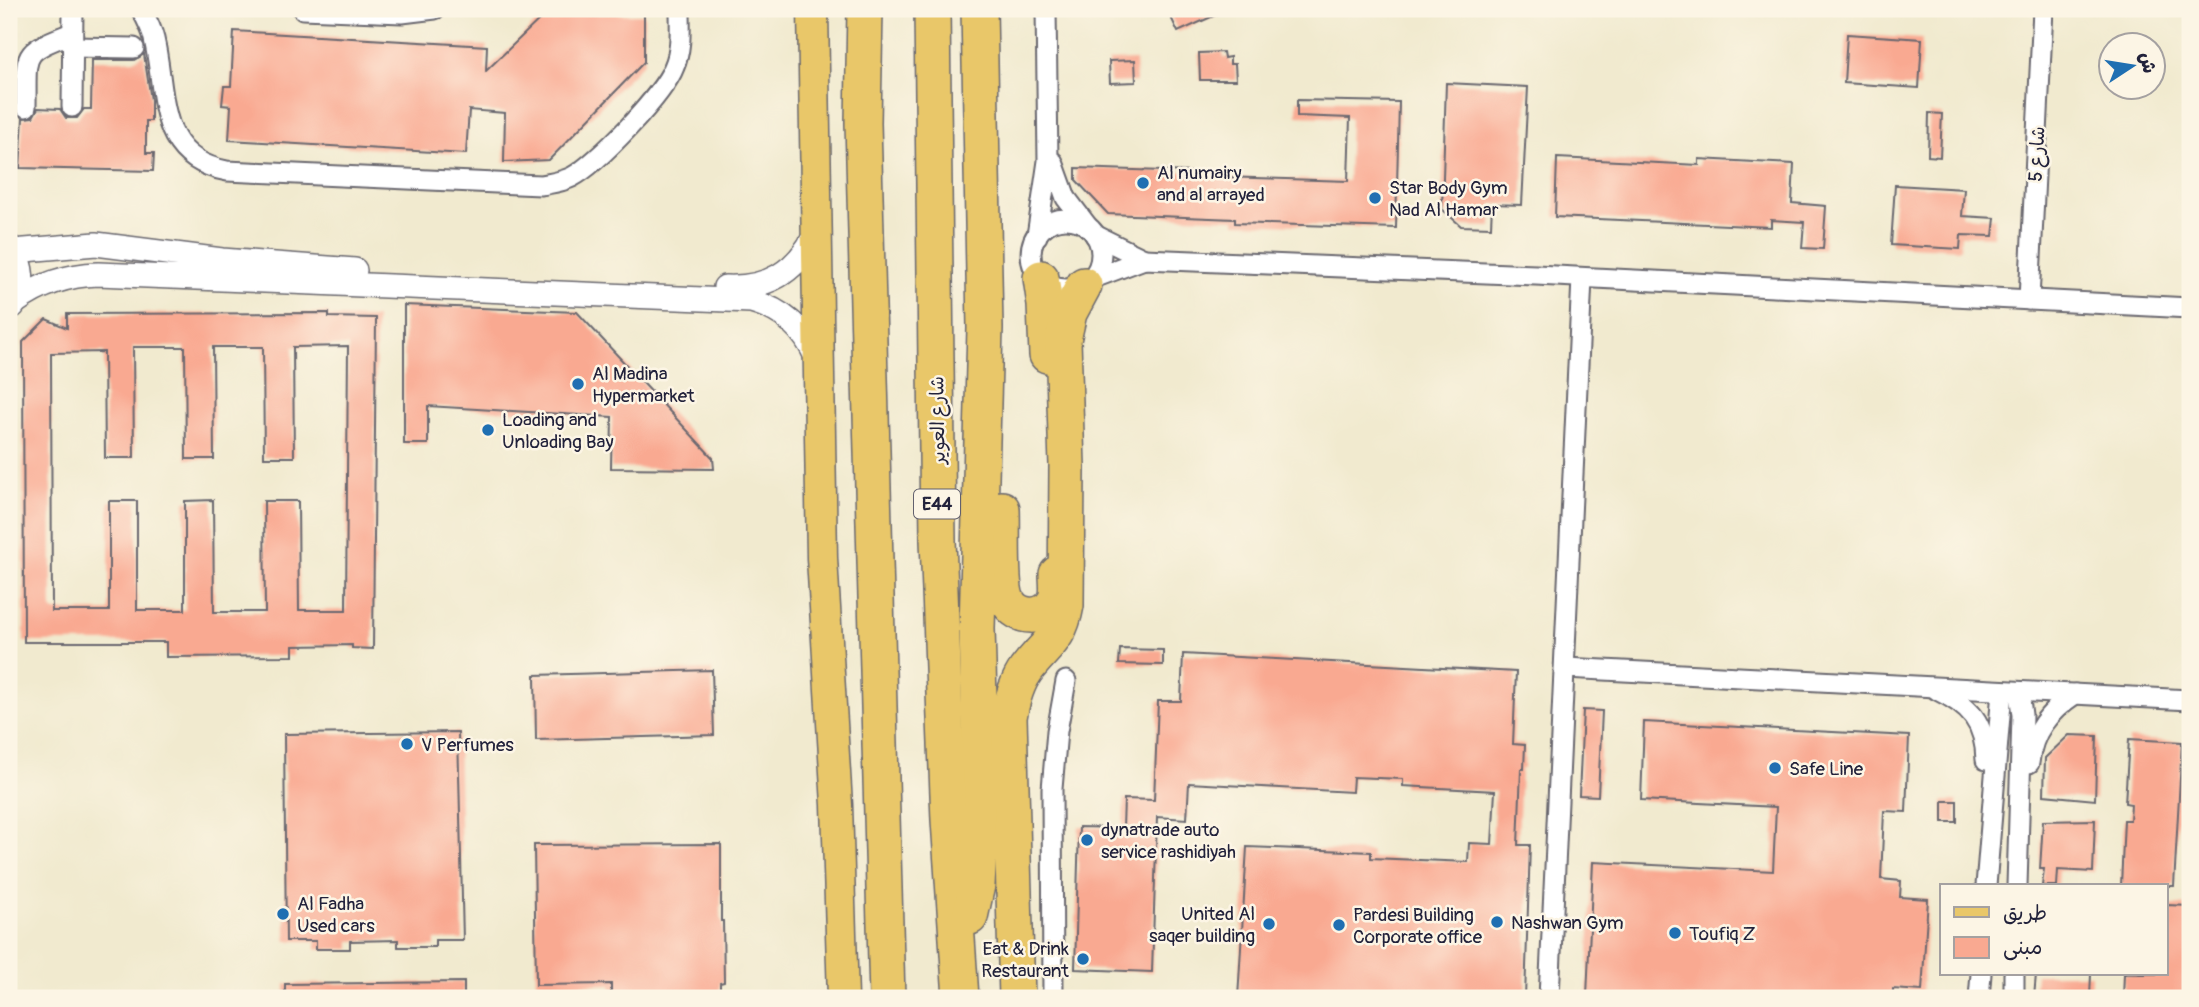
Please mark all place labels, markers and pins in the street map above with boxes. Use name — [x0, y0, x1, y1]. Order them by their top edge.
place label: Al numairy and al arrayed — [1157, 161, 1265, 207]
marker: Al numairy and al arrayed — [1135, 175, 1151, 191]
place label: Star Body Gym Nad Al Hamar — [1389, 176, 1508, 222]
marker: Star Body Gym Nad Al Hamar — [1367, 190, 1383, 206]
place label: Al Madina Hypermarket — [592, 362, 695, 408]
marker: Al Madina Hypermarket — [570, 376, 586, 392]
place label: Loading and Unloading Bay — [502, 408, 614, 454]
marker: Loading and Unloading Bay — [480, 422, 496, 438]
place label: V Perfumes — [421, 733, 514, 757]
marker: V Perfumes — [399, 736, 415, 752]
place label: Safe Line — [1789, 757, 1864, 781]
marker: Safe Line — [1767, 760, 1783, 776]
place label: dynatrade auto service rashidiyah — [1101, 818, 1236, 864]
marker: dynatrade auto service rashidiyah — [1079, 832, 1095, 848]
place label: Al Fadha Used cars — [297, 892, 375, 938]
place label: United Al saqer building — [1149, 902, 1255, 948]
place label: Pardesi Building Corporate office — [1353, 903, 1483, 949]
marker: Al Fadha Used cars — [275, 906, 291, 922]
place label: Nashwan Gym — [1511, 911, 1624, 935]
marker: Nashwan Gym — [1489, 914, 1505, 930]
marker: United Al saqer building — [1261, 916, 1277, 932]
marker: Pardesi Building Corporate office — [1331, 917, 1347, 933]
place label: Toufiq Z — [1689, 922, 1756, 946]
marker: Toufiq Z — [1667, 925, 1683, 941]
place label: Eat & Drink Restaurant — [981, 937, 1069, 983]
marker: Eat & Drink Restaurant — [1075, 951, 1091, 967]

